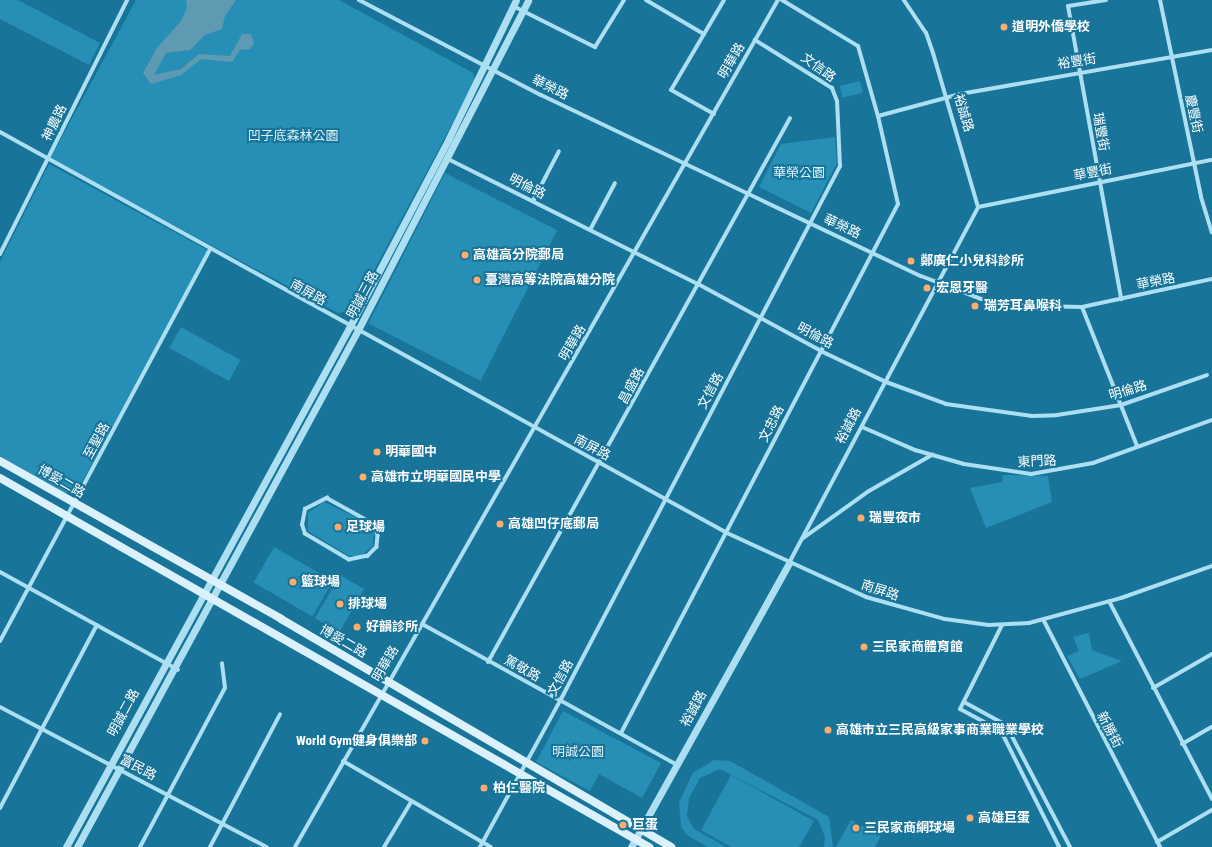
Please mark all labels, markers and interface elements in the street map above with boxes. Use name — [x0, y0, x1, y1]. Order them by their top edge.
place label: 道明外僑學校 — [1012, 19, 1090, 35]
marker: 道明外僑學校 — [999, 22, 1009, 32]
street label: 明華路 — [715, 40, 749, 82]
street label: 文信路 — [798, 50, 838, 86]
street label: 裕豐街 — [1057, 51, 1097, 73]
street label: 華榮路 — [529, 72, 571, 104]
street label: 裕誠路 — [950, 92, 976, 134]
street label: 慶豐街 — [1181, 93, 1205, 135]
street label: 神農路 — [39, 102, 71, 144]
street label: 瑞豐街 — [1089, 111, 1111, 153]
park label: 凹子底森林公園 — [248, 128, 338, 144]
street label: 華豐街 — [1072, 162, 1114, 184]
park label: 華榮公園 — [773, 165, 825, 181]
street label: 明倫路 — [506, 171, 548, 203]
street label: 華榮路 — [821, 212, 863, 242]
place label: 高雄高分院郵局 — [473, 247, 564, 263]
marker: 高雄高分院郵局 — [460, 250, 470, 260]
place label: 鄭廣仁小兒科診所 — [920, 253, 1024, 269]
marker: 鄭廣仁小兒科診所 — [905, 255, 917, 267]
street label: 明誠三路 — [344, 268, 382, 322]
street label: 華榮路 — [1135, 271, 1177, 293]
place label: 臺灣高等法院高雄分院 — [485, 272, 615, 288]
marker: 臺灣高等法院高雄分院 — [472, 275, 482, 285]
street label: 南屏路 — [287, 277, 329, 309]
place label: 宏恩牙醫 — [936, 280, 988, 296]
marker: 宏恩牙醫 — [921, 282, 933, 294]
place label: 瑞芳耳鼻喉科 — [984, 298, 1062, 314]
marker: 瑞芳耳鼻喉科 — [969, 300, 981, 312]
street label: 明倫路 — [794, 320, 836, 352]
street label: 明華路 — [556, 322, 590, 364]
street label: 昌盛路 — [616, 365, 648, 407]
street label: 文信路 — [695, 370, 727, 412]
street label: 明倫路 — [1107, 378, 1149, 404]
street label: 文忠路 — [756, 403, 788, 445]
street label: 裕誠路 — [833, 405, 865, 447]
street label: 至聖路 — [81, 420, 113, 462]
street label: 南屏路 — [571, 432, 613, 464]
place label: 明華國中 — [385, 444, 437, 460]
marker: 明華國中 — [372, 447, 382, 457]
street label: 東門路 — [1017, 453, 1057, 471]
street label: 博愛二路 — [35, 462, 87, 502]
place label: 高雄市立明華國民中學 — [371, 469, 501, 485]
marker: 高雄市立明華國民中學 — [358, 472, 368, 482]
place label: 瑞豐夜市 — [869, 510, 921, 526]
marker: 瑞豐夜市 — [856, 513, 866, 523]
place label: 高雄凹仔底郵局 — [508, 516, 599, 532]
place label: 足球場 — [346, 519, 385, 535]
marker: 高雄凹仔底郵局 — [495, 519, 505, 529]
marker: 足球場 — [333, 522, 343, 532]
place label: 籃球場 — [301, 574, 340, 590]
marker: 籃球場 — [288, 577, 298, 587]
street label: 南屏路 — [859, 578, 901, 604]
place label: 排球場 — [348, 596, 387, 612]
marker: 排球場 — [335, 599, 345, 609]
place label: 好韻診所 — [366, 619, 418, 635]
marker: 好韻診所 — [351, 621, 363, 633]
street label: 博愛二路 — [317, 622, 369, 662]
place label: 三民家商體育館 — [872, 639, 963, 655]
marker: 三民家商體育館 — [859, 642, 869, 652]
street label: 明華路 — [369, 643, 403, 685]
street label: 篤敬路 — [501, 653, 543, 685]
street label: 文信路 — [545, 657, 577, 699]
street label: 明誠二路 — [105, 686, 143, 740]
street label: 裕誠路 — [678, 688, 710, 730]
street label: 新勝街 — [1093, 709, 1125, 751]
place label: 高雄市立三民高級家事商業職業學校 — [836, 722, 1044, 738]
marker: 高雄市立三民高級家事商業職業學校 — [823, 725, 833, 735]
place label: World Gym健身俱樂部 — [296, 733, 417, 749]
marker: World Gym健身俱樂部 — [420, 736, 430, 746]
park label: 明誠公園 — [552, 744, 604, 760]
street label: 富民路 — [117, 752, 159, 784]
place label: 柏仁醫院 — [493, 780, 545, 796]
marker: 柏仁醫院 — [478, 782, 490, 794]
place label: 高雄巨蛋 — [978, 810, 1030, 826]
marker: 高雄巨蛋 — [965, 813, 975, 823]
place label: 巨蛋 — [632, 817, 658, 833]
marker: 巨蛋 — [617, 819, 629, 831]
place label: 三民家商網球場 — [864, 820, 955, 836]
marker: 三民家商網球場 — [851, 823, 861, 833]

